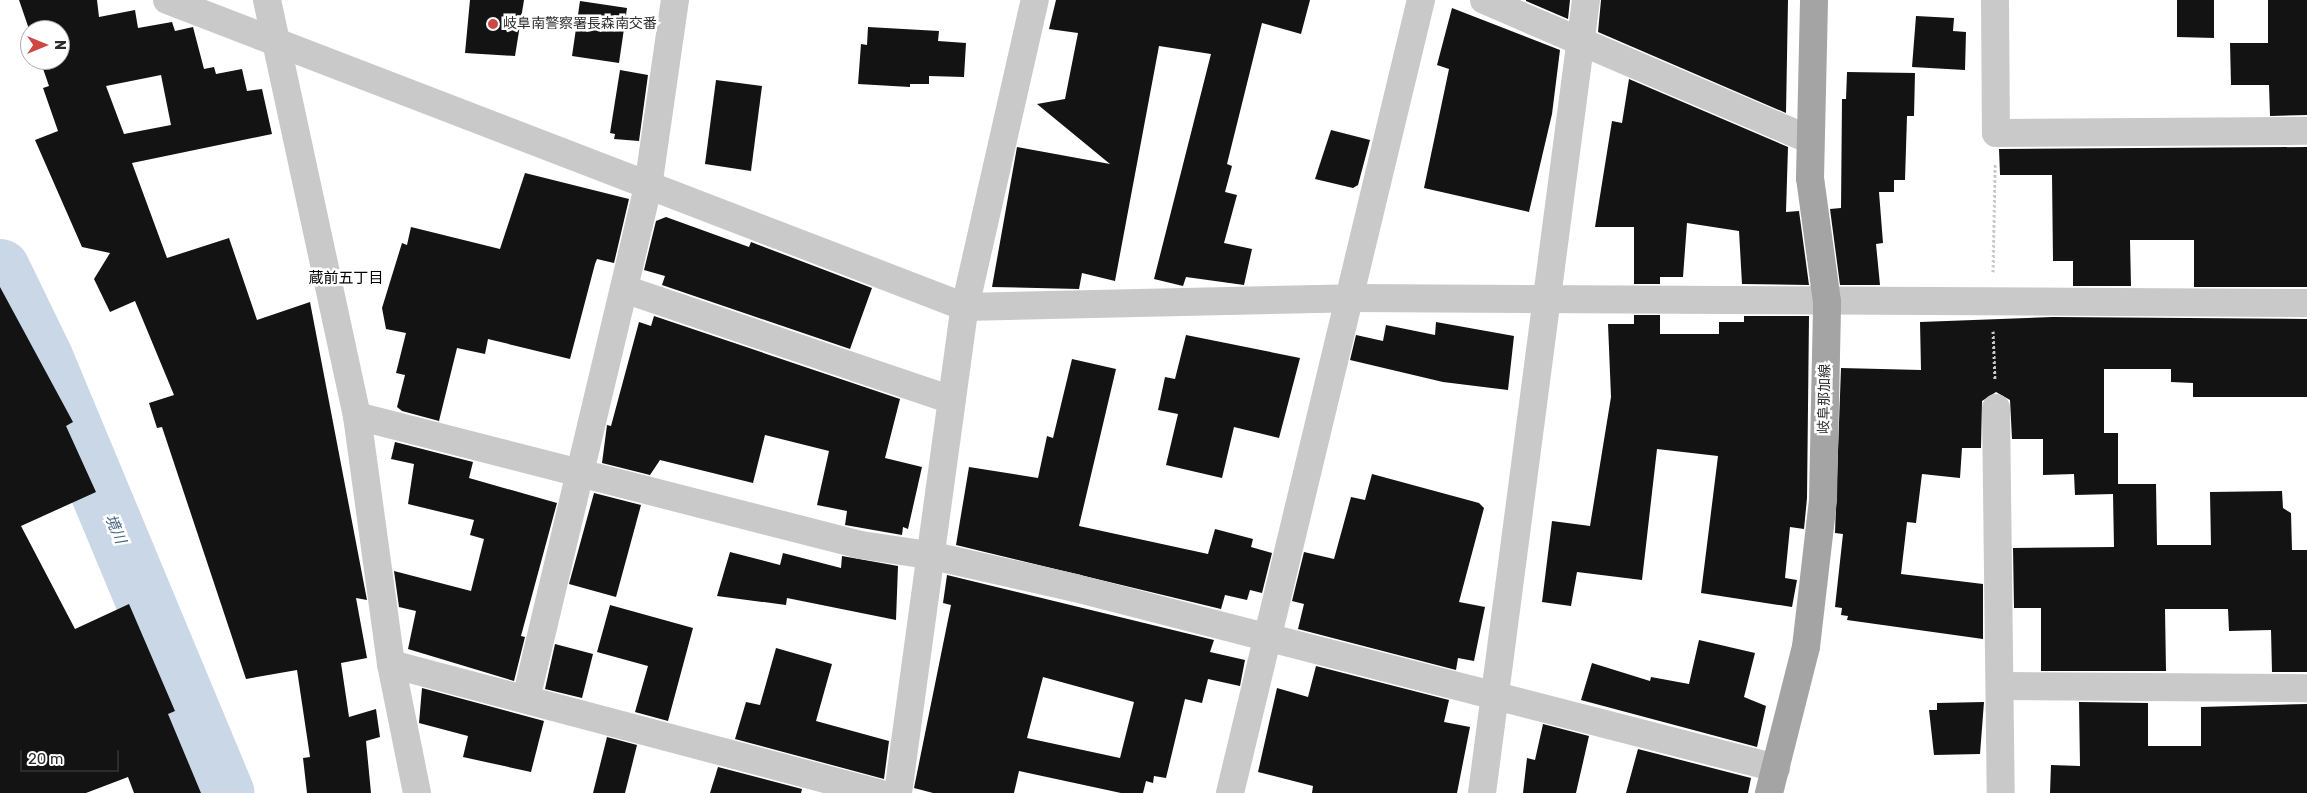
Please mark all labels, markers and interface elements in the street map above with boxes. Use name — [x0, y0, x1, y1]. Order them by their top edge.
place label: 岐阜南警察署長森南交番 — [503, 16, 657, 32]
marker: 岐阜南警察署長森南交番 — [487, 18, 499, 30]
north arrow — [20, 20, 70, 70]
text: N — [51, 40, 68, 50]
district label: 蔵前五丁目 — [309, 270, 383, 288]
street label: 岐阜那加線 — [1816, 364, 1834, 434]
water label: 境川 — [101, 512, 129, 546]
scale bar — [22, 740, 121, 772]
text: 20 m — [28, 750, 63, 768]

